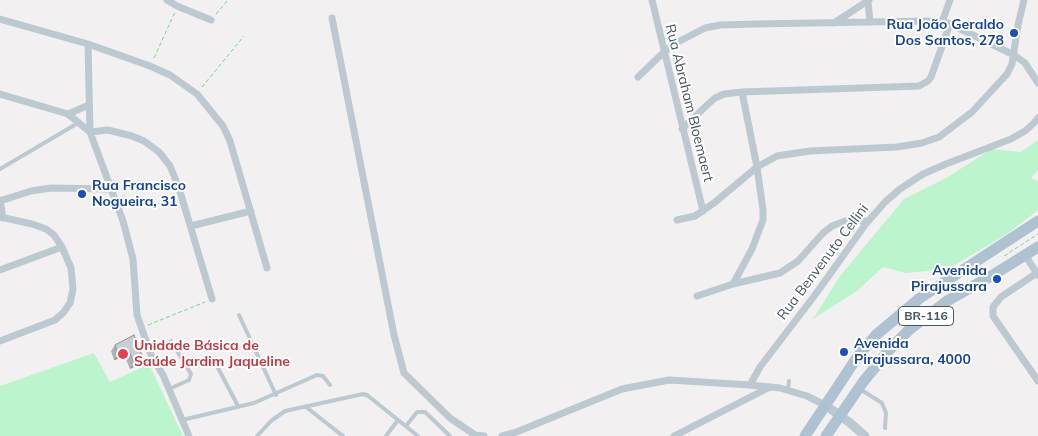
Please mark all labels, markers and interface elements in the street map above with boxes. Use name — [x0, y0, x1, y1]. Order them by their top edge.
place label: Rua João Geraldo Dos Santos, 278 — [886, 17, 1004, 49]
street label: Rua Abraham Bloemaert — [661, 23, 717, 183]
marker: Rua João Geraldo Dos Santos, 278 — [1008, 27, 1020, 39]
place label: Rua Francisco Nogueira, 31 — [92, 178, 186, 210]
marker: Rua Francisco Nogueira, 31 — [76, 188, 88, 200]
street label: Rua Benvenuto Cellini — [774, 201, 872, 323]
place label: Avenida Pirajussara — [911, 263, 987, 296]
marker: Avenida Pirajussara — [991, 273, 1003, 285]
road number: BR-116 — [898, 306, 954, 326]
place label: Avenida Pirajussara, 4000 — [854, 336, 971, 368]
place label: Unidade Básica de Saúde Jardim Jaqueline — [134, 338, 290, 371]
marker: Avenida Pirajussara, 4000 — [838, 346, 850, 358]
marker: Unidade Básica de Saúde Jardim Jaqueline — [116, 347, 130, 361]

